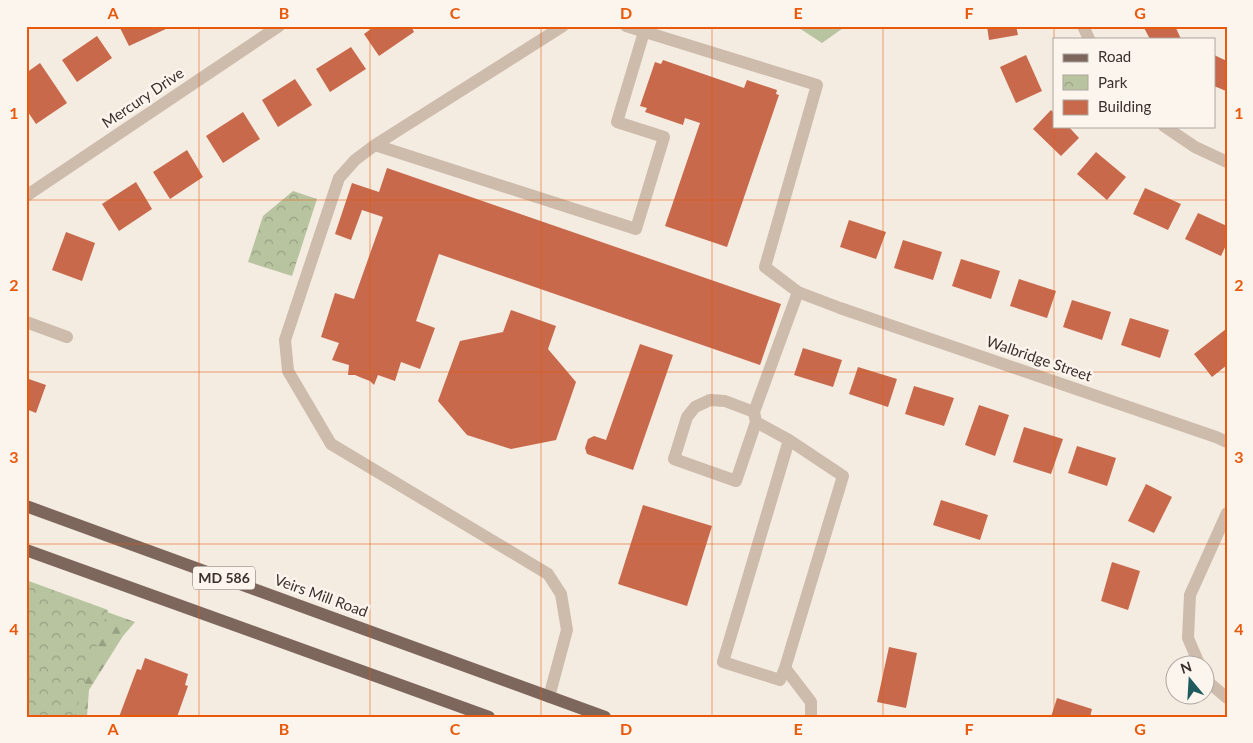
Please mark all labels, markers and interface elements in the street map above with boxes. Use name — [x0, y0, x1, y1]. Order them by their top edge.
text: A — [106, 3, 119, 22]
text: B — [279, 3, 289, 22]
text: C — [450, 3, 461, 22]
text: D — [620, 3, 632, 22]
text: E — [793, 3, 803, 22]
text: F — [964, 3, 974, 22]
text: G — [1134, 3, 1146, 22]
legend — [1053, 38, 1216, 128]
text: Road — [1098, 47, 1131, 65]
street label: Mercury Drive — [98, 63, 187, 131]
text: Park — [1098, 73, 1128, 91]
text: Building — [1098, 97, 1151, 115]
text: 1 — [9, 103, 19, 122]
text: 1 — [1234, 103, 1244, 122]
text: 2 — [9, 275, 19, 294]
text: 2 — [1234, 275, 1244, 294]
street label: Walbridge Street — [984, 332, 1095, 385]
text: 3 — [9, 447, 19, 466]
text: 3 — [1234, 447, 1244, 466]
road number: MD 586 — [193, 566, 255, 590]
street label: Veirs Mill Road — [272, 570, 370, 620]
text: 4 — [9, 619, 19, 638]
text: 4 — [1234, 619, 1244, 638]
north arrow — [1166, 656, 1216, 706]
text: N — [1178, 657, 1194, 677]
text: A — [106, 719, 119, 738]
text: B — [279, 719, 289, 738]
text: C — [450, 719, 461, 738]
text: D — [620, 719, 632, 738]
text: E — [793, 719, 803, 738]
text: F — [964, 719, 974, 738]
text: G — [1134, 719, 1146, 738]

